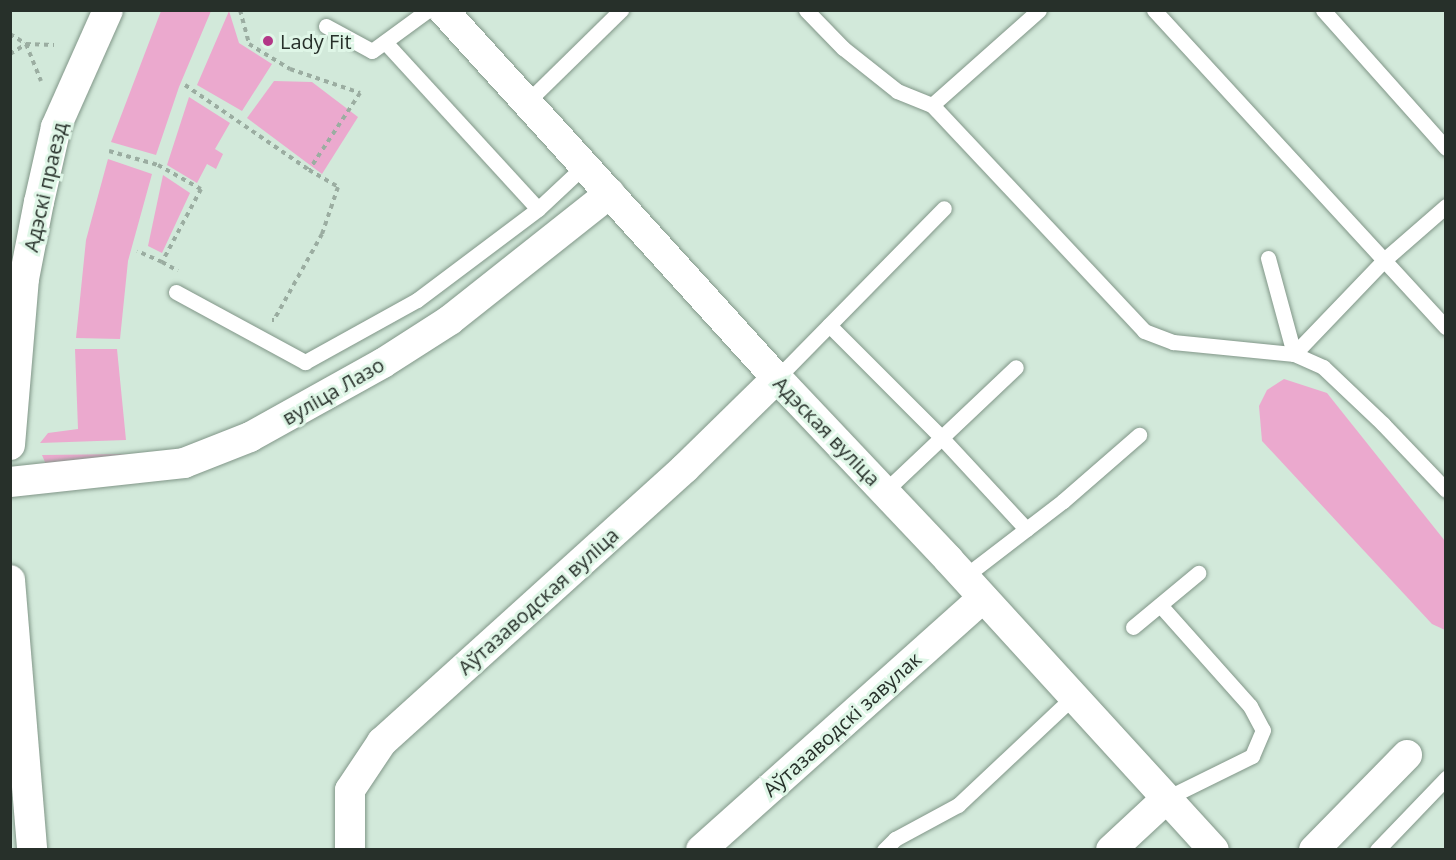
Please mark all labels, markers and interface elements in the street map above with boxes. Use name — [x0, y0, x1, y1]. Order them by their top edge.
place label: Lady Fit — [280, 29, 352, 53]
marker: Lady Fit — [261, 34, 275, 48]
street label: Адэскі праезд — [18, 120, 72, 254]
street label: вуліца Лазо — [278, 352, 388, 430]
street label: Адэская вуліца — [769, 371, 885, 491]
street label: Аўтазаводская вуліца — [453, 523, 623, 679]
street label: Аўтазаводскі завулак — [758, 647, 926, 801]

